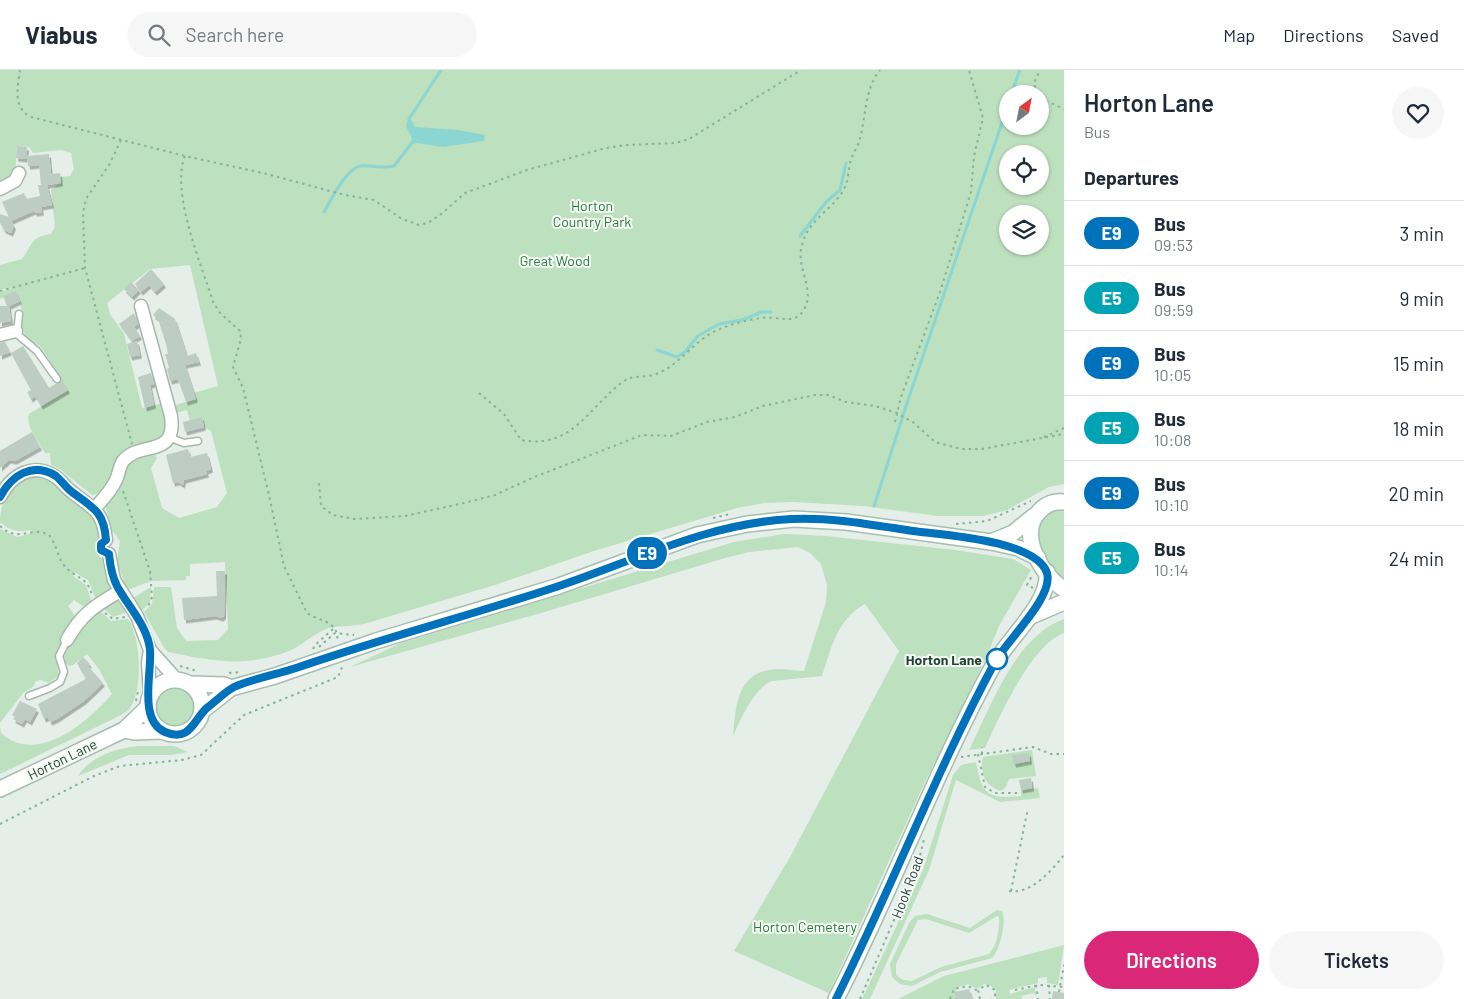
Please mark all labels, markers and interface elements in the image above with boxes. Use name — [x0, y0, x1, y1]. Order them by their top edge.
search box — [127, 12, 477, 57]
text: Viabus — [25, 20, 97, 49]
icon: search — [145, 21, 173, 49]
text: Search here — [185, 23, 284, 46]
text: Map — [1223, 24, 1255, 46]
text: Directions — [1283, 24, 1364, 46]
text: Saved — [1392, 24, 1439, 46]
north arrow — [999, 85, 1049, 135]
map controls — [999, 85, 1049, 255]
button: heart — [1392, 87, 1444, 139]
text: Horton Lane — [1084, 88, 1214, 117]
text: Bus — [1084, 122, 1110, 141]
button: locate — [999, 145, 1049, 195]
text: Departures — [1084, 166, 1179, 189]
park label: Horton Country Park — [553, 197, 631, 230]
button: layers — [999, 205, 1049, 255]
text: Bus — [1154, 212, 1186, 235]
text: E9 — [1101, 222, 1122, 244]
text: 3 min — [1400, 222, 1444, 245]
text: 09:53 — [1154, 235, 1193, 254]
park label: Great Wood — [520, 252, 590, 269]
text: Bus — [1154, 277, 1186, 300]
text: E5 — [1101, 287, 1122, 309]
text: 9 min — [1400, 287, 1444, 310]
text: 09:59 — [1154, 300, 1193, 319]
text: Bus — [1154, 342, 1186, 365]
text: E9 — [1101, 352, 1122, 374]
text: 15 min — [1393, 352, 1444, 375]
text: 10:05 — [1154, 365, 1191, 384]
text: Bus — [1154, 407, 1186, 430]
text: E5 — [1101, 417, 1122, 439]
text: 18 min — [1393, 417, 1444, 440]
text: 10:08 — [1154, 430, 1191, 449]
text: Bus — [1154, 472, 1186, 495]
text: E9 — [1101, 482, 1122, 504]
text: 20 min — [1388, 482, 1444, 505]
text: 10:10 — [1154, 495, 1189, 514]
line badge: E9 — [624, 537, 670, 569]
text: Bus — [1154, 537, 1186, 560]
text: E9 — [637, 542, 657, 564]
text: E5 — [1101, 547, 1122, 569]
text: 24 min — [1389, 547, 1444, 570]
text: 10:14 — [1154, 560, 1188, 579]
marker: Horton Lane — [986, 648, 1008, 670]
place label: Horton Lane — [906, 651, 982, 668]
street label: Horton Lane — [25, 735, 99, 783]
street label: Hook Road — [887, 854, 927, 920]
park label: Horton Cemetery — [753, 918, 858, 935]
button: Directions — [1084, 931, 1259, 989]
button: Tickets — [1269, 931, 1444, 989]

